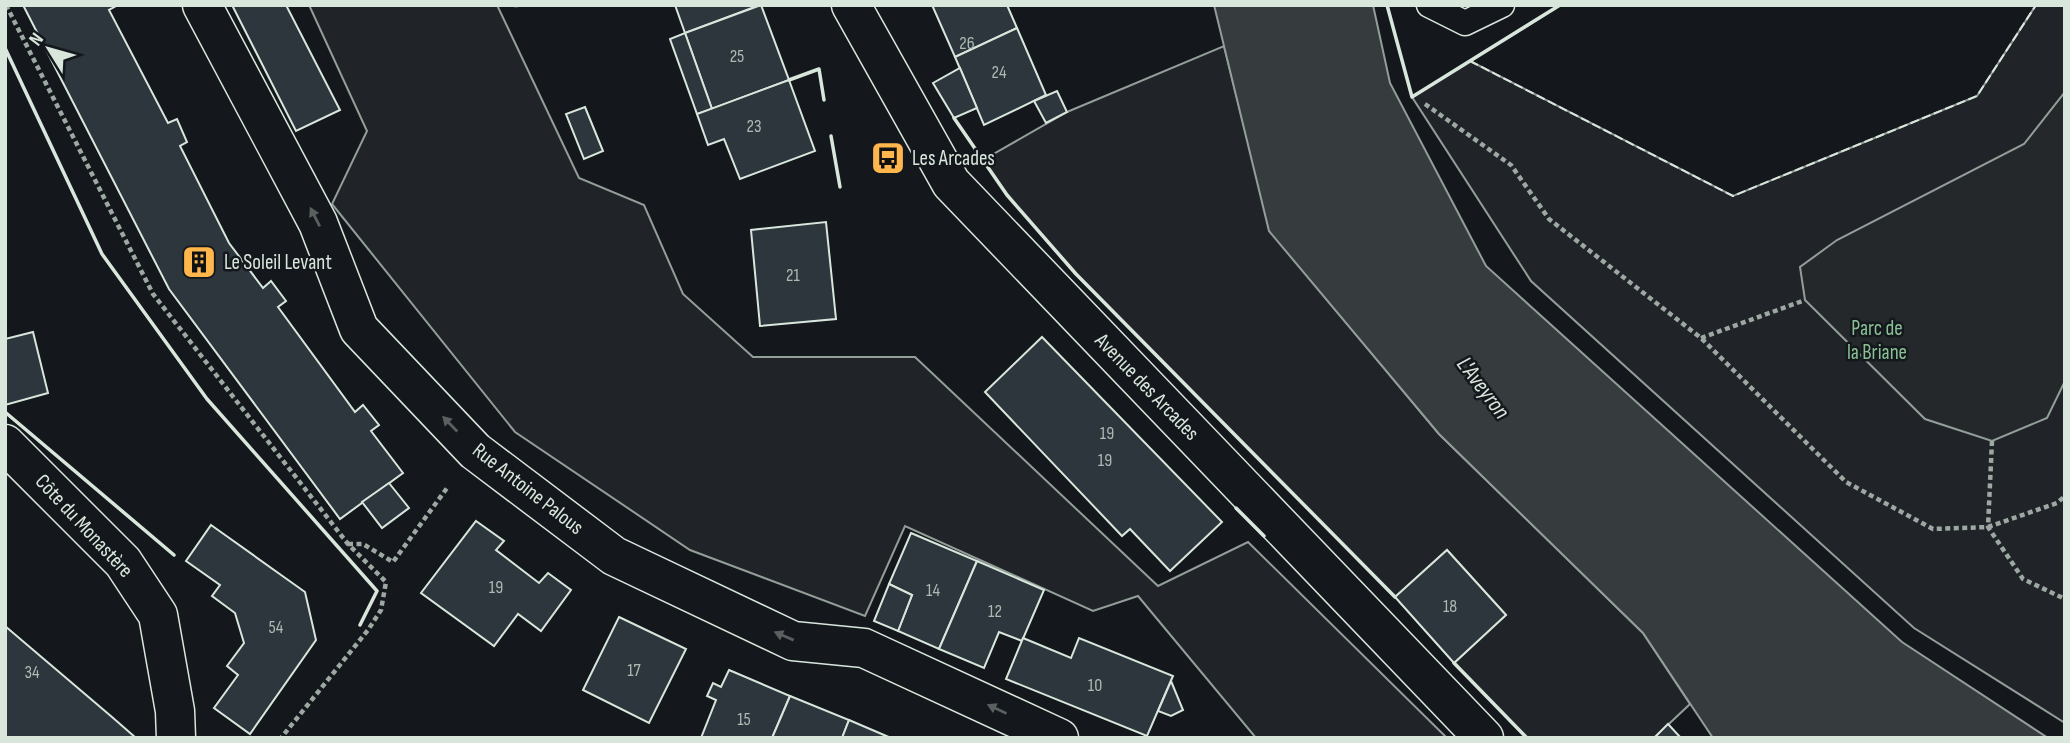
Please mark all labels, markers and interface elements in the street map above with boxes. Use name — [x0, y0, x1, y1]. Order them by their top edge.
north arrow — [14, 14, 84, 84]
text: N — [24, 29, 49, 51]
house number: 26 — [959, 33, 975, 54]
house number: 25 — [730, 46, 744, 67]
house number: 24 — [992, 62, 1007, 83]
house number: 23 — [747, 116, 762, 137]
bus stop icon: Les Arcades — [869, 139, 907, 177]
place label: Les Arcades — [912, 146, 995, 171]
one-way arrow — [309, 207, 320, 227]
building icon: Le Soleil Levant — [180, 243, 218, 281]
place label: Le Soleil Levant — [224, 250, 332, 275]
house number: 21 — [786, 265, 801, 286]
park label: Parc de la Briane — [1847, 316, 1907, 365]
street label: Avenue des Arcades — [1089, 328, 1204, 446]
water label: L'Aveyron — [1450, 351, 1516, 425]
one-way arrow — [442, 415, 458, 433]
house number: 19 — [1100, 423, 1114, 444]
street label: Rue Antoine Palous — [467, 438, 589, 540]
house number: 19 — [1098, 450, 1112, 471]
street label: Côte du Monastère — [30, 469, 138, 583]
house number: 19 — [489, 577, 503, 598]
house number: 14 — [926, 580, 940, 601]
house number: 18 — [1443, 596, 1457, 617]
house number: 12 — [988, 601, 1002, 622]
house number: 54 — [269, 617, 284, 638]
one-way arrow — [773, 631, 794, 642]
house number: 17 — [627, 660, 642, 681]
house number: 34 — [24, 662, 40, 683]
house number: 10 — [1088, 675, 1102, 696]
one-way arrow — [987, 703, 1007, 715]
house number: 15 — [737, 709, 751, 730]

